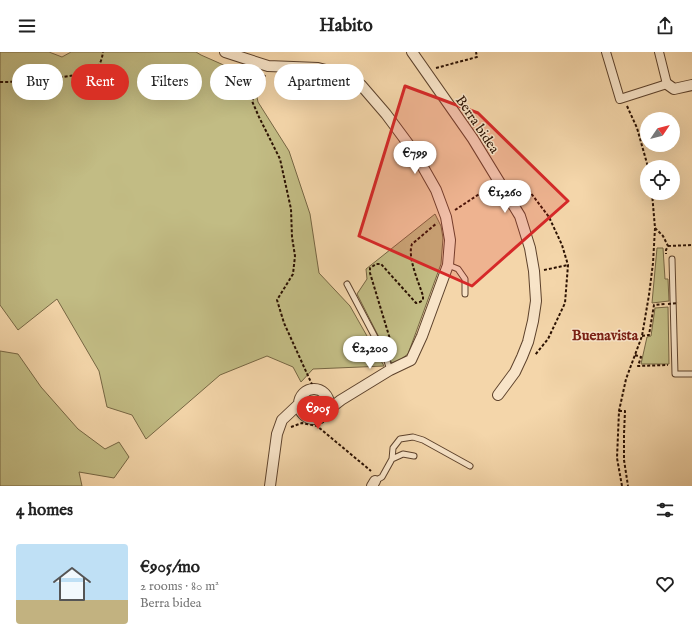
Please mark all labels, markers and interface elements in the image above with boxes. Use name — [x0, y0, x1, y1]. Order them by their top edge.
icon: menu — [16, 15, 38, 37]
text: Habito — [319, 15, 373, 38]
icon: share — [654, 15, 676, 37]
chip: Buy — [12, 64, 63, 100]
chip: Rent — [71, 64, 129, 100]
chip: Filters — [137, 64, 202, 100]
chip: New — [210, 64, 266, 100]
chip: Apartment — [274, 64, 364, 100]
street label: Berra bidea — [451, 92, 504, 158]
north arrow — [640, 112, 680, 152]
map controls — [640, 112, 680, 200]
pin: €799 — [391, 141, 439, 175]
text: €799 — [402, 145, 428, 162]
button: locate — [640, 160, 680, 200]
pin: €1,260 — [472, 180, 538, 214]
text: €1,260 — [488, 184, 522, 201]
district label: Buenavista — [572, 326, 639, 345]
pin: €2,200 — [337, 336, 403, 370]
text: €2,200 — [352, 340, 388, 357]
pin: €905 — [294, 396, 342, 430]
text: €905 — [306, 400, 330, 417]
icon: filters — [654, 499, 676, 521]
text: 4 homes — [16, 500, 73, 521]
text: €905/mo — [140, 557, 200, 578]
icon: home — [48, 560, 96, 608]
icon: heart — [654, 573, 676, 595]
text: 2 rooms · 80 m² — [140, 578, 219, 595]
text: Berra bidea — [140, 595, 201, 612]

